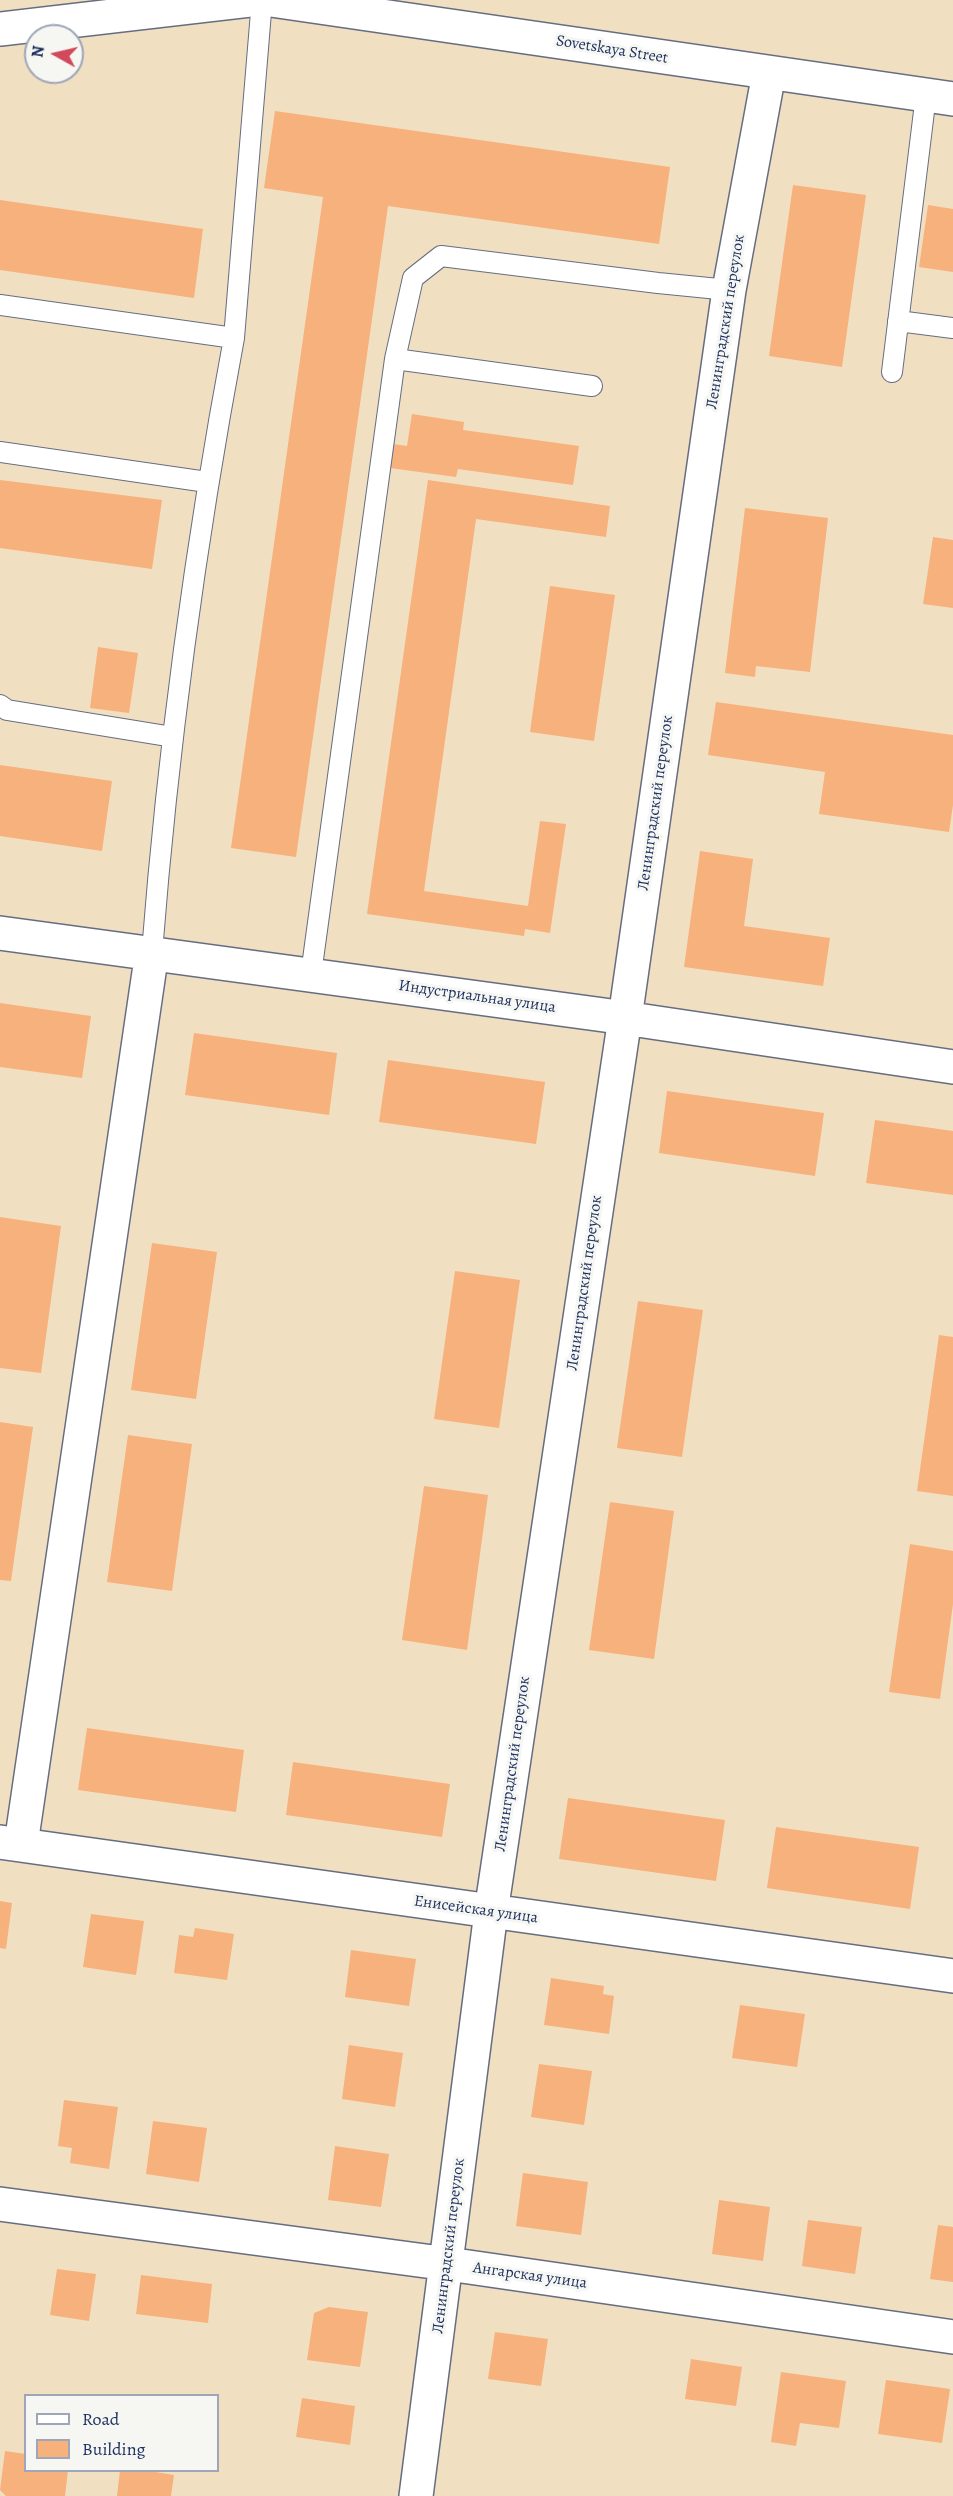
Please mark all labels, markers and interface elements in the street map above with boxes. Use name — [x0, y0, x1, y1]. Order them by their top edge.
north arrow — [24, 24, 84, 84]
street label: Sovetskaya Street — [555, 32, 669, 68]
text: N — [26, 44, 50, 59]
street label: Ленинградский переулок — [703, 233, 749, 411]
street label: Ленинградский переулок — [634, 714, 678, 892]
street label: Индустриальная улица — [397, 976, 557, 1018]
street label: Ленинградский переулок — [563, 1194, 607, 1372]
street label: Ленинградский переулок — [491, 1675, 535, 1853]
street label: Енисейская улица — [413, 1892, 539, 1928]
street label: Ленинградский переулок — [429, 2157, 469, 2335]
street label: Ангарская улица — [472, 2259, 588, 2293]
legend — [24, 2394, 219, 2472]
text: Road — [82, 2407, 119, 2431]
text: Building — [82, 2437, 146, 2461]

